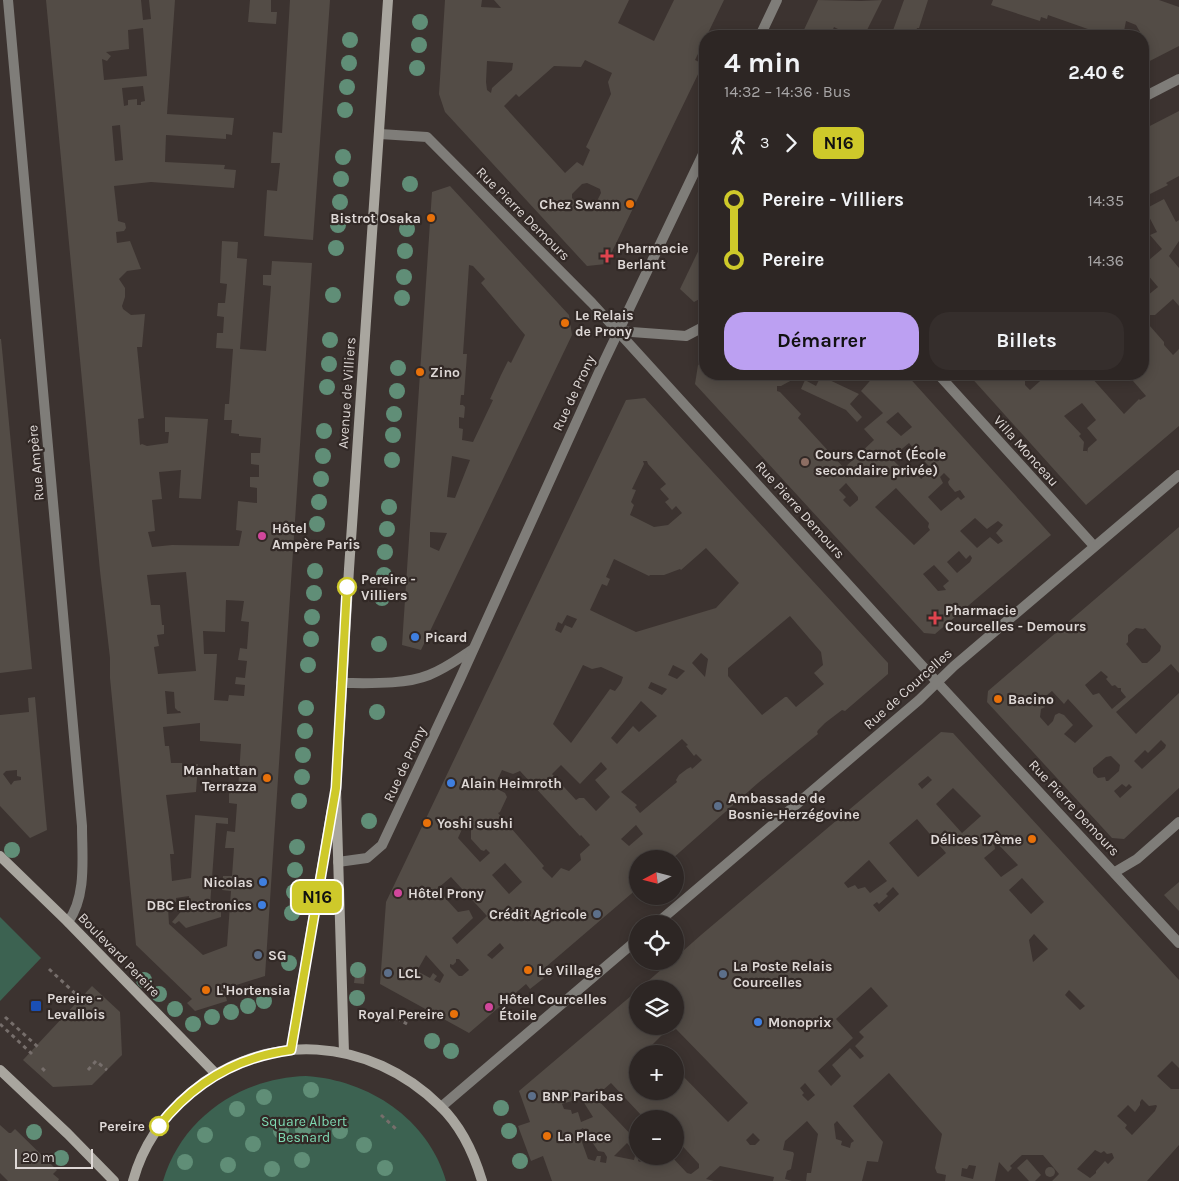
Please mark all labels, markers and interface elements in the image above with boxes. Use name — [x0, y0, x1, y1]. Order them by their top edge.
text: 4 min — [724, 46, 801, 79]
text: 2.40 € — [1068, 62, 1124, 84]
text: 14:32 – 14:36 · Bus — [724, 82, 851, 101]
icon: walk — [724, 129, 752, 157]
icon: forward — [777, 129, 805, 157]
text: N16 — [823, 132, 854, 154]
text: 3 — [760, 133, 769, 152]
street label: Rue Pierre Demours — [473, 164, 573, 264]
text: Pereire - Villiers — [762, 189, 904, 211]
text: 14:35 — [1088, 191, 1124, 210]
place label: Chez Swann — [539, 196, 620, 213]
marker: Chez Swann — [624, 198, 636, 210]
place label: Bistrot Osaka — [330, 210, 421, 227]
marker: Bistrot Osaka — [425, 212, 437, 224]
place label: Pharmacie Berlant — [617, 240, 688, 273]
text: Pereire — [762, 249, 824, 271]
marker: Pharmacie Berlant — [601, 250, 613, 262]
text: 14:36 — [1087, 251, 1124, 270]
place label: Le Relais de Prony — [575, 307, 634, 340]
button: Démarrer — [724, 312, 919, 370]
button: Billets — [929, 312, 1124, 370]
marker: Le Relais de Prony — [559, 317, 571, 329]
street label: Avenue de Villiers — [335, 337, 359, 449]
street label: Rue de Prony — [549, 352, 599, 434]
place label: Zino — [430, 364, 460, 381]
marker: Zino — [414, 366, 426, 378]
street label: Villa Monceau — [990, 412, 1062, 490]
street label: Rue Ampère — [24, 424, 48, 502]
place label: Cours Carnot (École secondaire privée) — [815, 445, 946, 479]
marker: Cours Carnot (École secondaire privée) — [799, 456, 811, 468]
street label: Rue Pierre Demours — [752, 458, 848, 562]
place label: Hôtel Ampère Paris — [272, 520, 360, 553]
marker: Hôtel Ampère Paris — [256, 530, 268, 542]
place label: Pereire - Villiers — [361, 571, 416, 604]
marker: Pereire - Villiers — [337, 577, 357, 597]
place label: Pharmacie Courcelles - Demours — [945, 602, 1086, 635]
marker: Pharmacie Courcelles - Demours — [929, 612, 941, 624]
place label: Picard — [425, 629, 467, 646]
marker: Picard — [409, 631, 421, 643]
street label: Rue de Courcelles — [860, 645, 956, 733]
place label: Bacino — [1008, 691, 1054, 708]
marker: Bacino — [992, 693, 1004, 705]
street label: Rue de Prony — [380, 723, 430, 805]
street label: Rue Pierre Demours — [1025, 756, 1123, 860]
place label: Manhattan Terrazza — [183, 762, 257, 795]
marker: Manhattan Terrazza — [261, 772, 273, 784]
place label: Alain Heimroth — [461, 775, 562, 792]
marker: Alain Heimroth — [445, 777, 457, 789]
place label: Ambassade de Bosnie-Herzégovine — [728, 790, 860, 823]
marker: Ambassade de Bosnie-Herzégovine — [712, 800, 724, 812]
place label: Yoshi sushi — [437, 815, 513, 832]
marker: Yoshi sushi — [421, 817, 433, 829]
place label: Délices 17ème — [930, 831, 1022, 848]
marker: Délices 17ème — [1026, 833, 1038, 845]
north arrow — [629, 850, 684, 905]
map controls — [629, 850, 684, 1165]
place label: Nicolas — [203, 874, 253, 891]
marker: Nicolas — [257, 876, 269, 888]
line badge: N16 — [288, 881, 346, 913]
place label: Hôtel Prony — [408, 885, 484, 902]
text: N16 — [302, 886, 332, 908]
marker: Hôtel Prony — [392, 887, 404, 899]
place label: DBC Electronics — [147, 897, 252, 914]
marker: DBC Electronics — [256, 899, 268, 911]
place label: Crédit Agricole — [489, 906, 587, 923]
marker: Crédit Agricole — [591, 908, 603, 920]
street label: Boulevard Pereire — [74, 909, 164, 1001]
button: locate — [629, 915, 684, 970]
place label: SG — [268, 947, 286, 964]
marker: SG — [252, 949, 264, 961]
place label: La Poste Relais Courcelles — [733, 958, 832, 991]
place label: Le Village — [538, 962, 601, 979]
marker: Le Village — [522, 964, 534, 976]
place label: LCL — [398, 965, 421, 982]
marker: LCL — [382, 967, 394, 979]
marker: La Poste Relais Courcelles — [717, 968, 729, 980]
button: layers — [629, 980, 684, 1035]
place label: L'Hortensia — [216, 982, 291, 999]
marker: L'Hortensia — [200, 984, 212, 996]
place label: Pereire - Levallois — [47, 990, 105, 1023]
place label: Hôtel Courcelles Étoile — [499, 991, 607, 1024]
marker: Pereire - Levallois — [29, 999, 43, 1013]
marker: Hôtel Courcelles Étoile — [483, 1001, 495, 1013]
place label: Royal Pereire — [358, 1006, 444, 1023]
marker: Royal Pereire — [448, 1008, 460, 1020]
place label: Monoprix — [768, 1014, 831, 1031]
marker: Monoprix — [752, 1016, 764, 1028]
button: + — [629, 1045, 684, 1100]
place label: BNP Paribas — [542, 1088, 623, 1105]
marker: BNP Paribas — [526, 1090, 538, 1102]
button: − — [629, 1110, 684, 1165]
park label: Square Albert Besnard — [261, 1113, 347, 1146]
marker: Pereire — [149, 1116, 169, 1136]
place label: Pereire — [99, 1118, 145, 1135]
place label: La Place — [557, 1128, 611, 1145]
marker: La Place — [541, 1130, 553, 1142]
scale bar — [15, 1146, 92, 1169]
text: 20 m — [22, 1149, 55, 1166]

